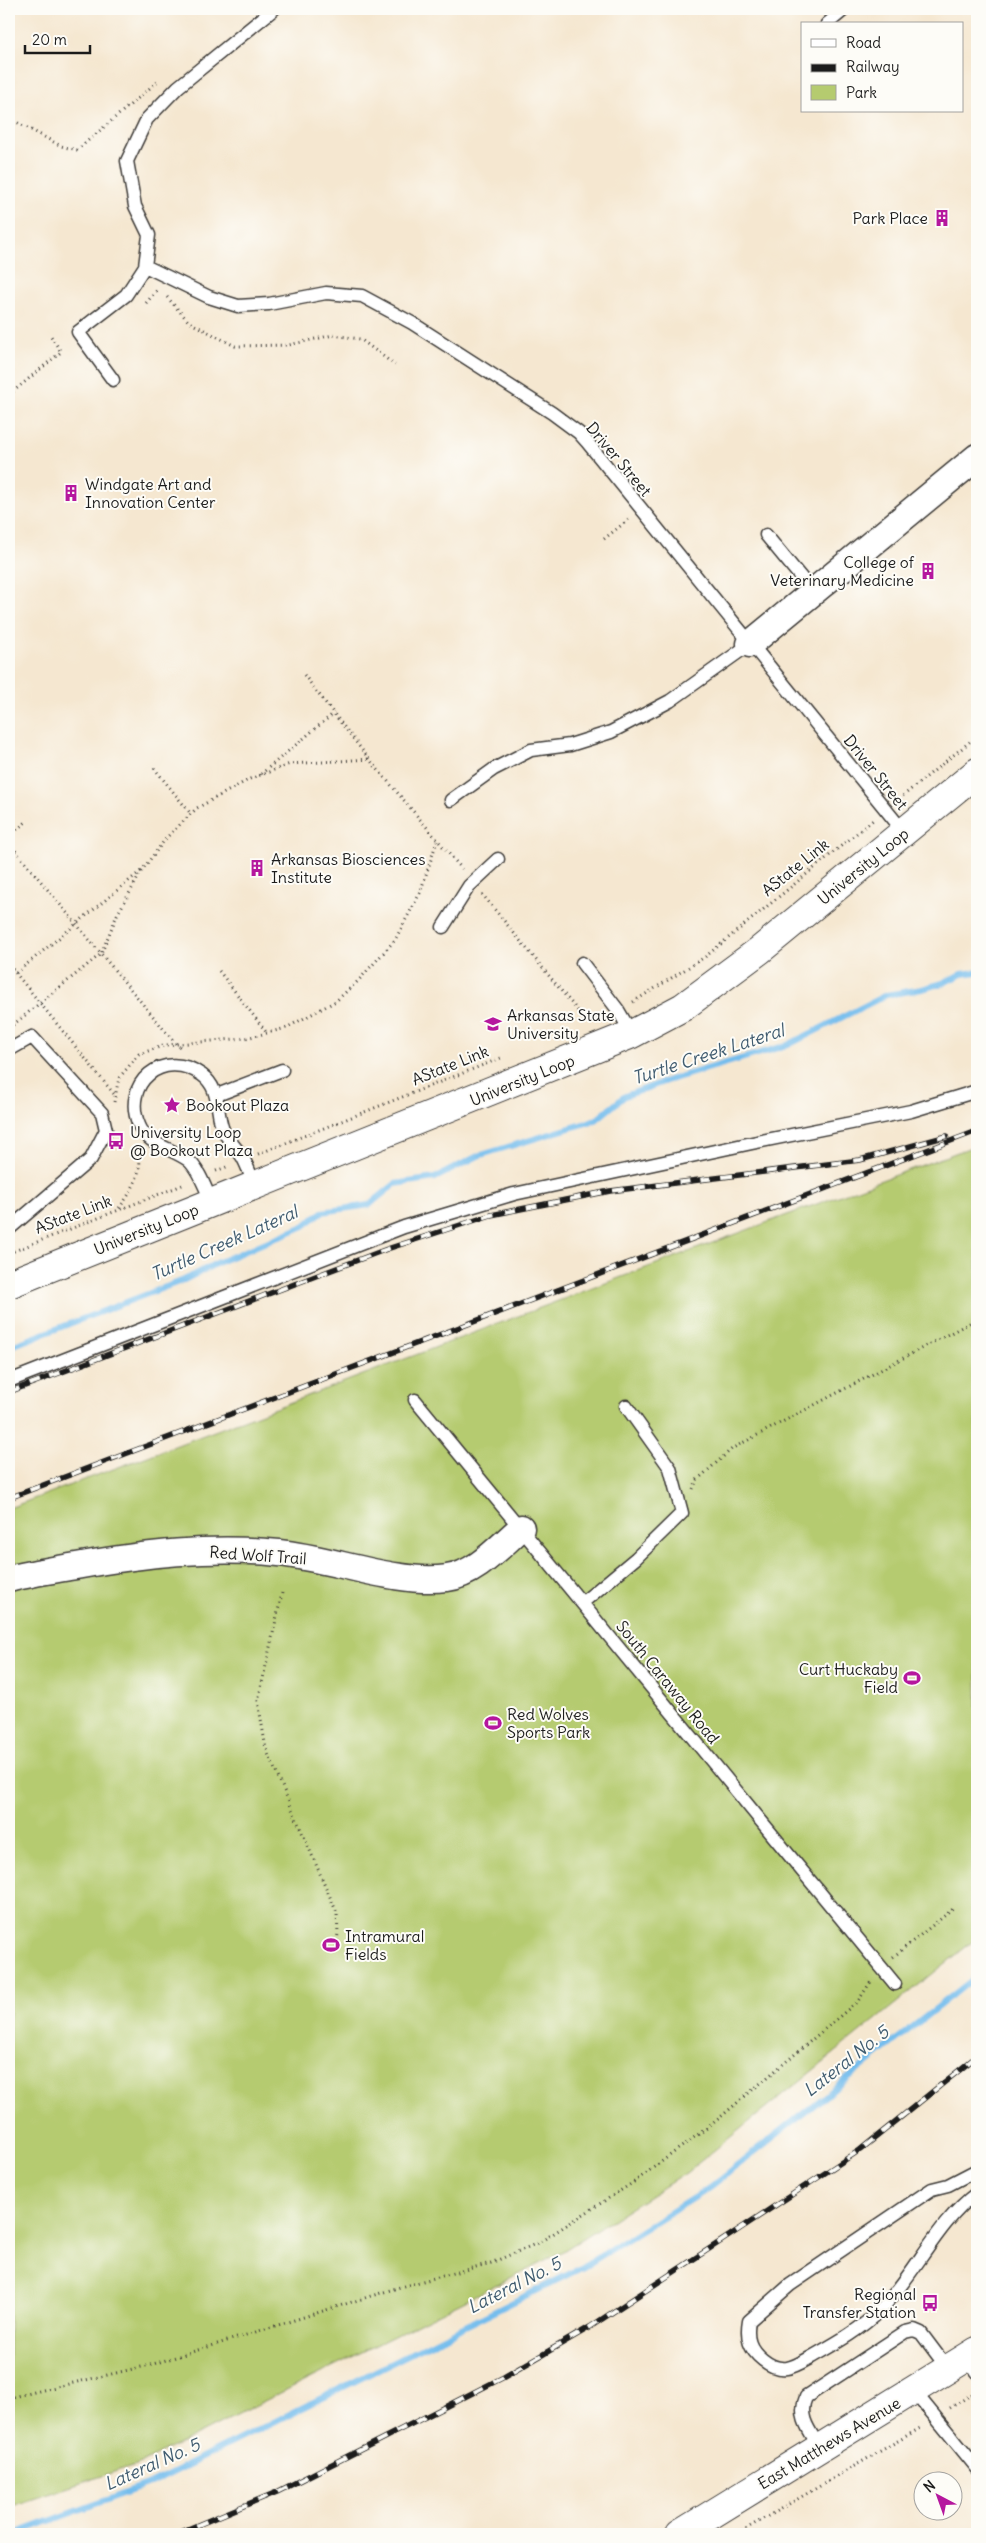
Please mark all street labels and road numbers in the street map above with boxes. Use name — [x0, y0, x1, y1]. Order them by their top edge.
street label: Driver Street — [582, 418, 656, 501]
street label: Driver Street — [840, 730, 913, 814]
street label: University Loop — [813, 823, 913, 909]
street label: AState Link — [757, 834, 833, 900]
street label: AState Link — [409, 1041, 491, 1089]
street label: University Loop — [467, 1050, 577, 1110]
street label: AState Link — [32, 1190, 114, 1238]
street label: University Loop — [91, 1199, 201, 1259]
street label: Red Wolf Trail — [209, 1542, 307, 1568]
street label: South Caraway Road — [612, 1616, 724, 1748]
street label: East Matthews Avenue — [754, 2393, 904, 2493]

